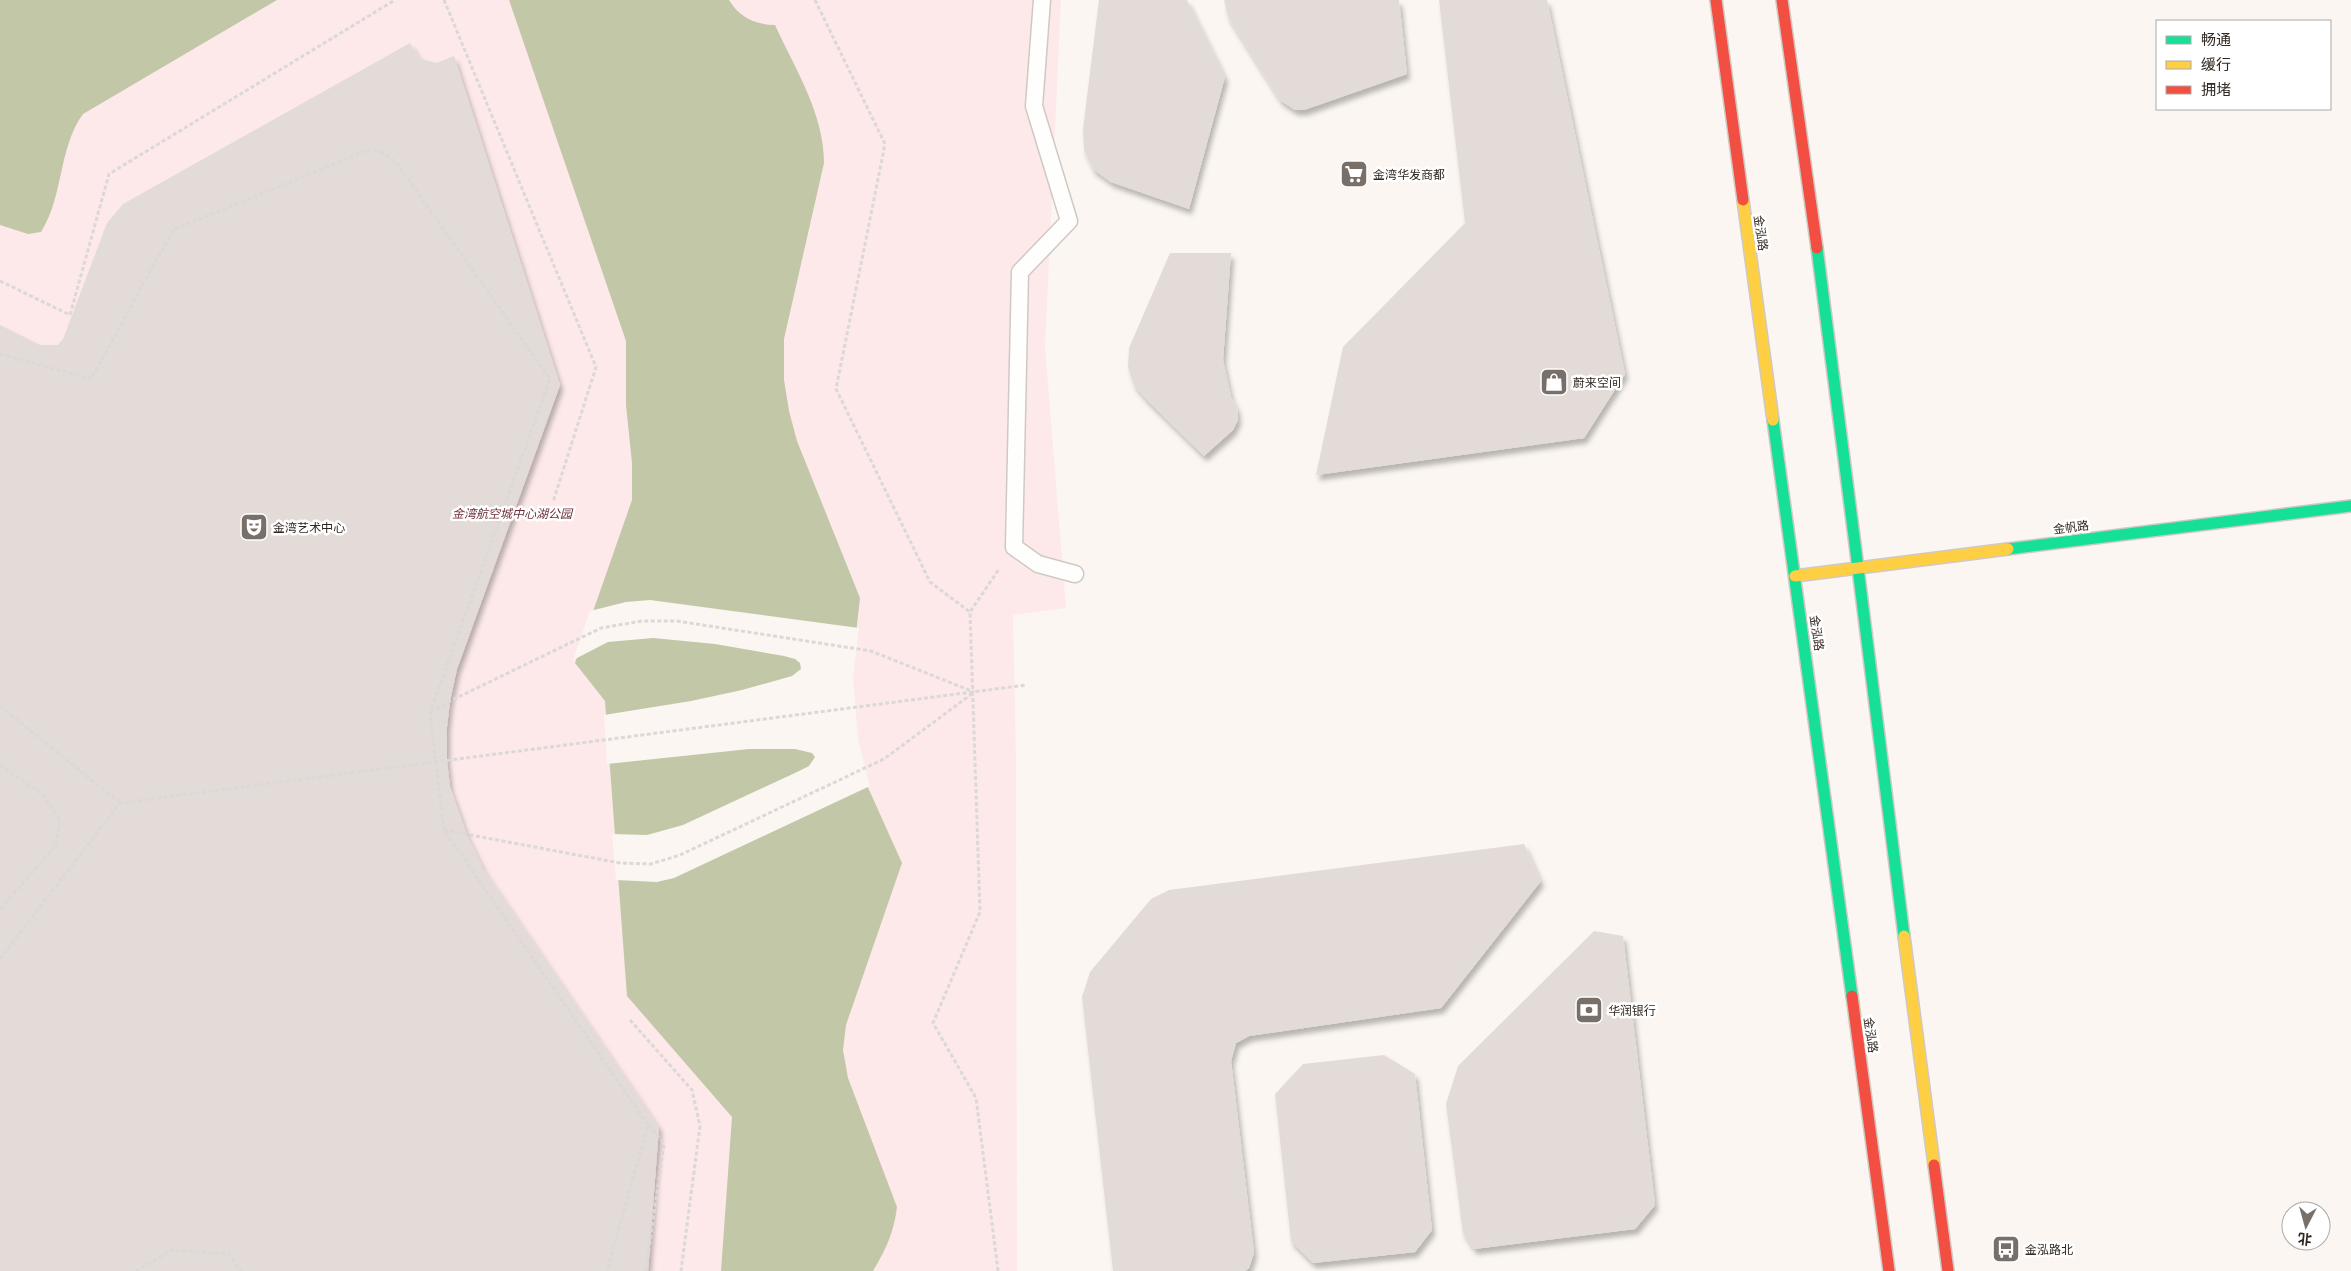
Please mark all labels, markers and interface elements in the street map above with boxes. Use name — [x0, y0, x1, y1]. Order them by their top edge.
legend — [2156, 20, 2331, 110]
text: 畅通 — [2201, 29, 2231, 49]
text: 缓行 — [2201, 54, 2231, 74]
text: 拥堵 — [2201, 79, 2231, 99]
supermarket icon: 金湾华发商都 — [1339, 159, 1369, 189]
place label: 金湾华发商都 — [1373, 167, 1445, 182]
street label: 金泓路 — [1751, 214, 1771, 252]
shop icon: 蔚来空间 — [1539, 367, 1569, 397]
place label: 蔚来空间 — [1573, 375, 1621, 390]
park label: 金湾航空城中心湖公园 — [452, 506, 574, 521]
theatre icon: 金湾艺术中心 — [239, 512, 269, 542]
street label: 金帆路 — [2052, 517, 2090, 537]
place label: 金湾艺术中心 — [273, 520, 345, 535]
street label: 金泓路 — [1807, 614, 1827, 652]
bank icon: 华润银行 — [1574, 995, 1604, 1025]
place label: 华润银行 — [1608, 1003, 1656, 1018]
street label: 金泓路 — [1861, 1016, 1881, 1054]
north arrow — [2281, 1201, 2331, 1251]
text: 北 — [2297, 1229, 2313, 1250]
bus stop icon: 金泓路北 — [1991, 1234, 2021, 1264]
place label: 金泓路北 — [2025, 1242, 2073, 1257]

